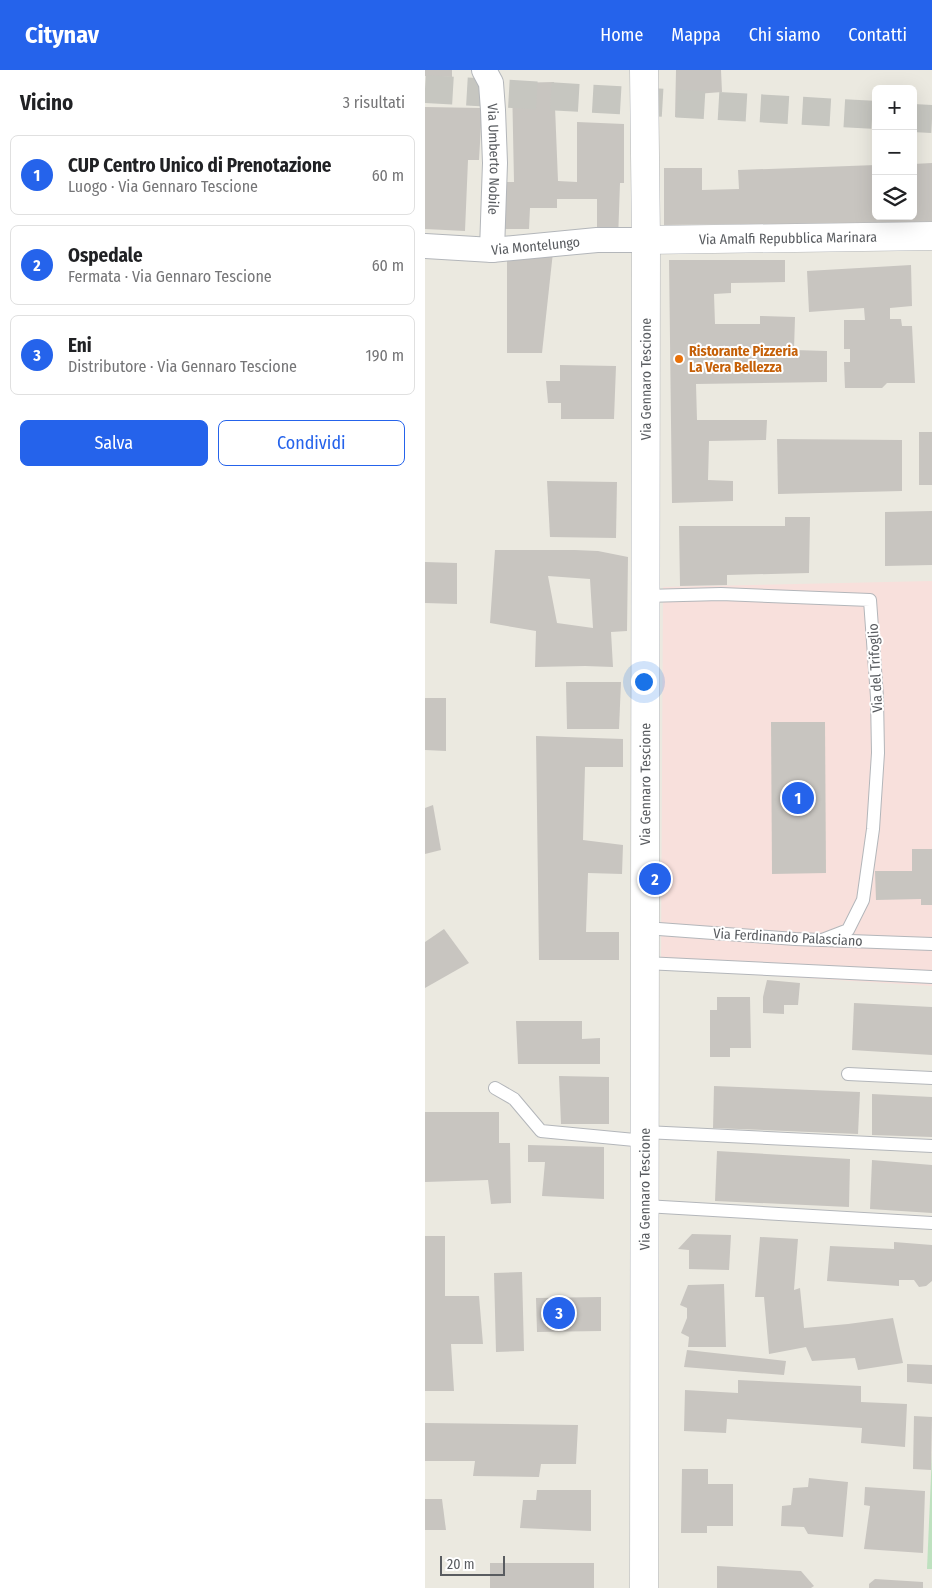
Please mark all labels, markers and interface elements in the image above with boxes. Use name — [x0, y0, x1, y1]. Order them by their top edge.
text: Citynav — [25, 21, 99, 49]
text: Home — [600, 24, 643, 46]
text: Mappa — [671, 24, 721, 46]
text: Chi siamo — [749, 24, 820, 46]
text: Contatti — [848, 24, 907, 46]
map controls — [872, 85, 917, 220]
button: + — [872, 85, 917, 130]
text: Vicino — [20, 90, 73, 116]
text: 3 risultati — [343, 93, 405, 112]
street label: Via Umberto Nobile — [484, 103, 503, 215]
button: − — [872, 130, 917, 175]
text: CUP Centro Unico di Prenotazione — [68, 154, 332, 177]
text: 1 — [34, 166, 40, 185]
text: 60 m — [372, 166, 404, 185]
button: layers — [872, 175, 917, 220]
text: Luogo · Via Gennaro Tescione — [68, 177, 258, 196]
street label: Via Amalfi Repubblica Marinara — [699, 229, 877, 248]
street label: Via Montelungo — [491, 234, 581, 259]
text: Ospedale — [68, 244, 143, 267]
text: 2 — [33, 256, 41, 275]
text: 60 m — [372, 256, 404, 275]
text: Fermata · Via Gennaro Tescione — [68, 267, 272, 286]
street label: Via Gennaro Tescione — [638, 318, 655, 440]
text: Eni — [68, 334, 92, 357]
place label: Ristorante Pizzeria La Vera Bellezza — [689, 343, 798, 376]
text: 3 — [33, 346, 41, 365]
text: 190 m — [366, 346, 404, 365]
marker: Ristorante Pizzeria La Vera Bellezza — [673, 353, 685, 365]
text: Distributore · Via Gennaro Tescione — [68, 357, 297, 376]
button: Salva — [20, 420, 208, 466]
button: Condividi — [218, 420, 405, 466]
street label: Via del Trifoglio — [865, 623, 886, 713]
your location — [631, 669, 657, 695]
street label: Via Gennaro Tescione — [637, 723, 654, 845]
pin: 1 — [782, 779, 814, 817]
pin: 2 — [639, 860, 671, 898]
street label: Via Ferdinando Palasciano — [713, 925, 863, 950]
street label: Via Gennaro Tescione — [637, 1128, 654, 1250]
pin: 3 — [543, 1294, 575, 1332]
scale bar — [440, 1553, 505, 1576]
text: 20 m — [447, 1556, 475, 1573]

